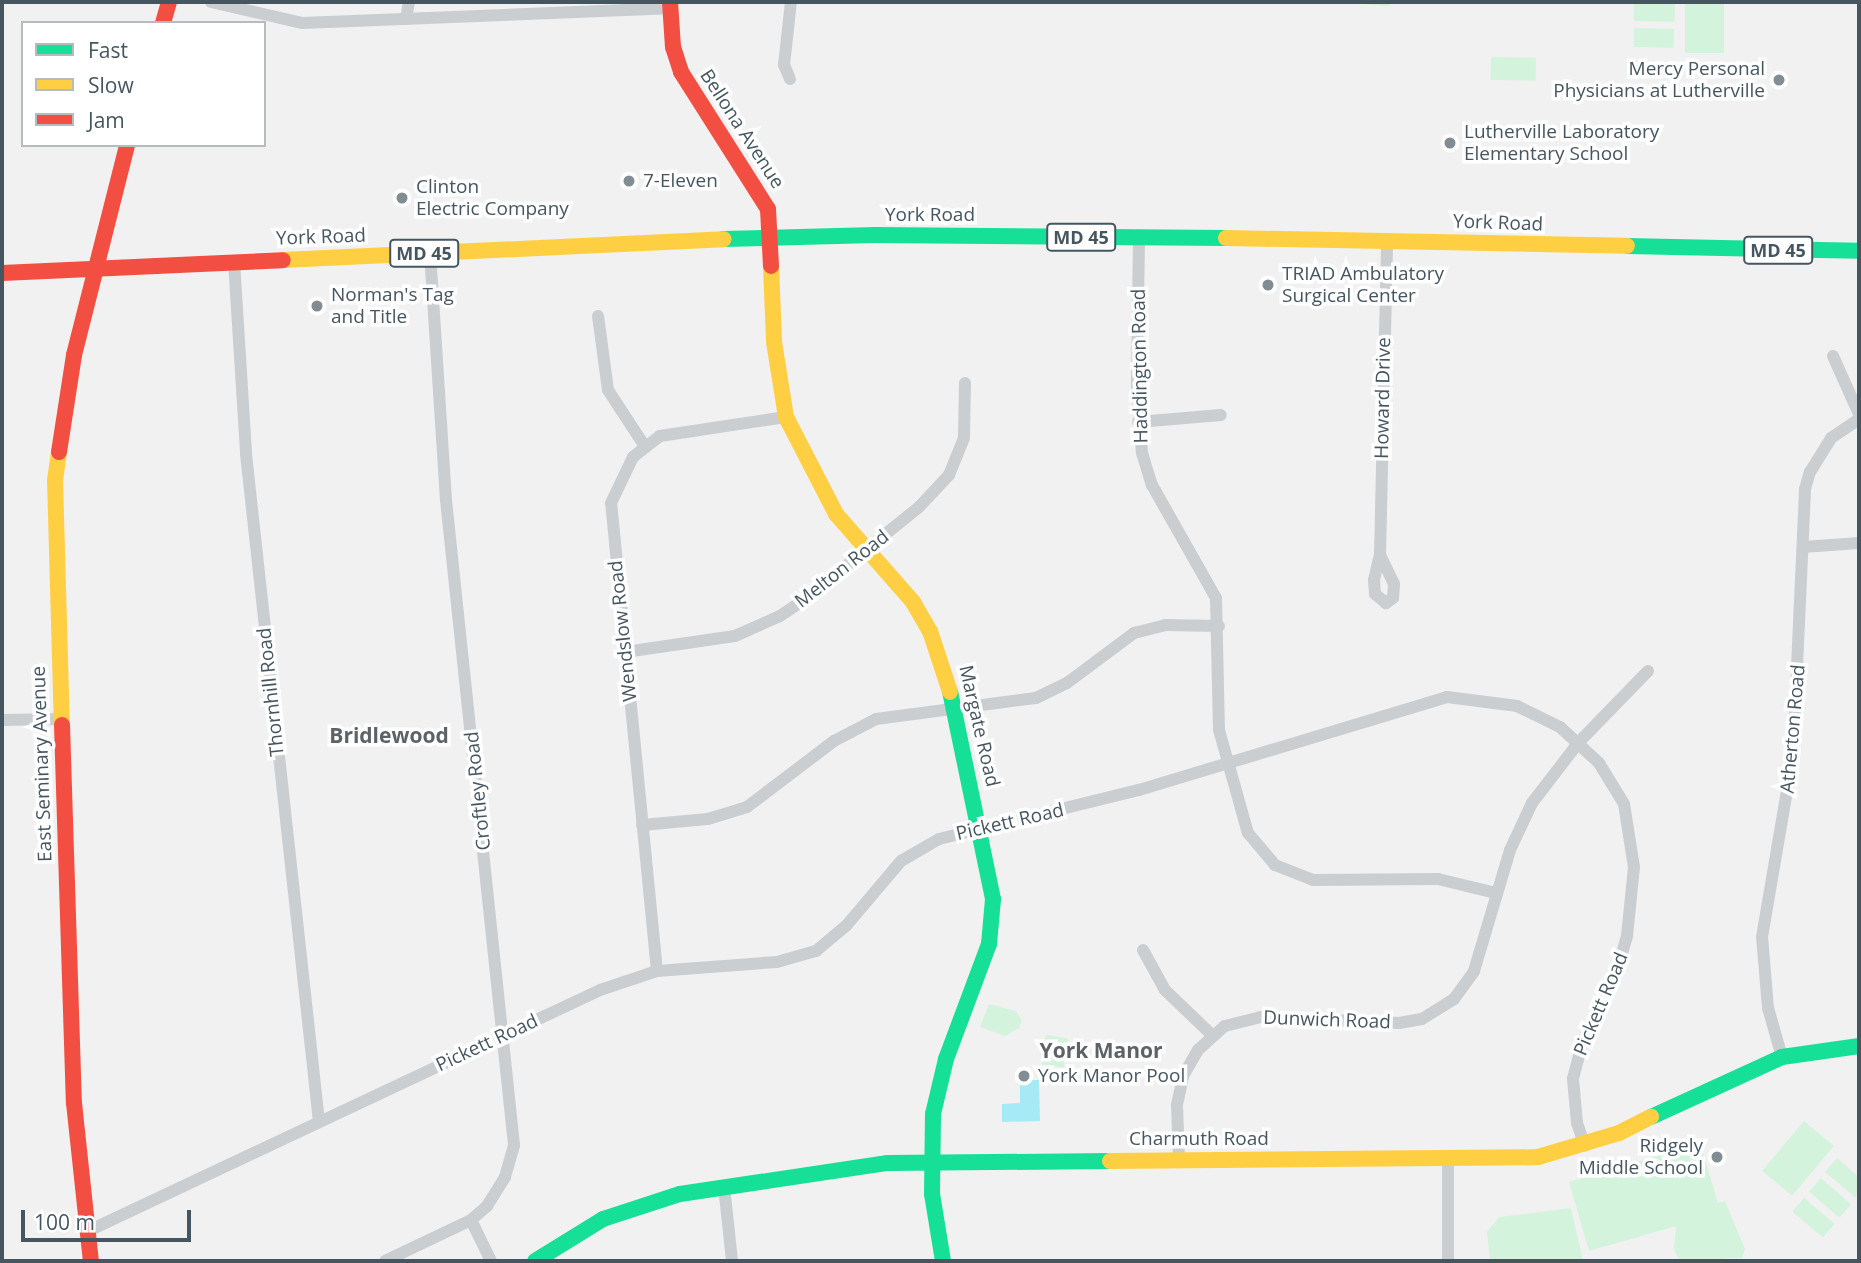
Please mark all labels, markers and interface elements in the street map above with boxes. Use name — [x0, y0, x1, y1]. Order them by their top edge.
legend — [21, 21, 266, 147]
text: Fast — [88, 36, 128, 64]
place label: Mercy Personal Physicians at Lutherville — [1553, 58, 1765, 102]
street label: Bellona Avenue — [695, 65, 789, 193]
text: Slow — [88, 71, 134, 99]
marker: Mercy Personal Physicians at Lutherville — [1771, 72, 1787, 88]
text: Jam — [88, 106, 125, 134]
place label: Lutherville Laboratory Elementary School — [1464, 121, 1659, 165]
marker: Lutherville Laboratory Elementary School — [1442, 135, 1458, 151]
place label: 7-Eleven — [643, 170, 718, 192]
marker: 7-Eleven — [621, 173, 637, 189]
place label: Clinton Electric Company — [416, 176, 569, 220]
marker: Clinton Electric Company — [394, 190, 410, 206]
street label: York Road — [885, 204, 975, 226]
street label: York Road — [1453, 210, 1543, 236]
road number: MD 45 — [1046, 222, 1116, 251]
street label: York Road — [276, 224, 366, 250]
road number: MD 45 — [1743, 236, 1813, 264]
road number: MD 45 — [389, 239, 459, 268]
place label: TRIAD Ambulatory Surgical Center — [1282, 263, 1444, 307]
marker: TRIAD Ambulatory Surgical Center — [1260, 277, 1276, 293]
place label: Norman's Tag and Title — [331, 284, 454, 328]
street label: Haddington Road — [1127, 288, 1153, 444]
marker: Norman's Tag and Title — [309, 298, 325, 314]
street label: Howard Drive — [1371, 337, 1395, 459]
street label: Melton Road — [791, 525, 893, 613]
street label: Wendslow Road — [604, 559, 642, 703]
street label: Thornhill Road — [253, 627, 289, 757]
street label: Margate Road — [954, 663, 1004, 789]
street label: Atherton Road — [1776, 664, 1810, 794]
street label: East Seminary Avenue — [27, 666, 57, 862]
district label: Bridlewood — [329, 722, 449, 748]
street label: Croftley Road — [460, 730, 496, 852]
street label: Pickett Road — [954, 799, 1066, 845]
street label: Pickett Road — [1569, 949, 1633, 1059]
street label: Dunwich Road — [1263, 1006, 1391, 1034]
street label: Pickett Road — [432, 1009, 542, 1077]
district label: York Manor — [1040, 1037, 1162, 1063]
place label: York Manor Pool — [1038, 1065, 1185, 1087]
marker: York Manor Pool — [1016, 1068, 1032, 1084]
street label: Charmuth Road — [1129, 1128, 1269, 1150]
place label: Ridgely Middle School — [1579, 1135, 1703, 1179]
marker: Ridgely Middle School — [1709, 1149, 1725, 1165]
scale bar — [24, 1196, 194, 1240]
text: 100 m — [34, 1208, 95, 1236]

